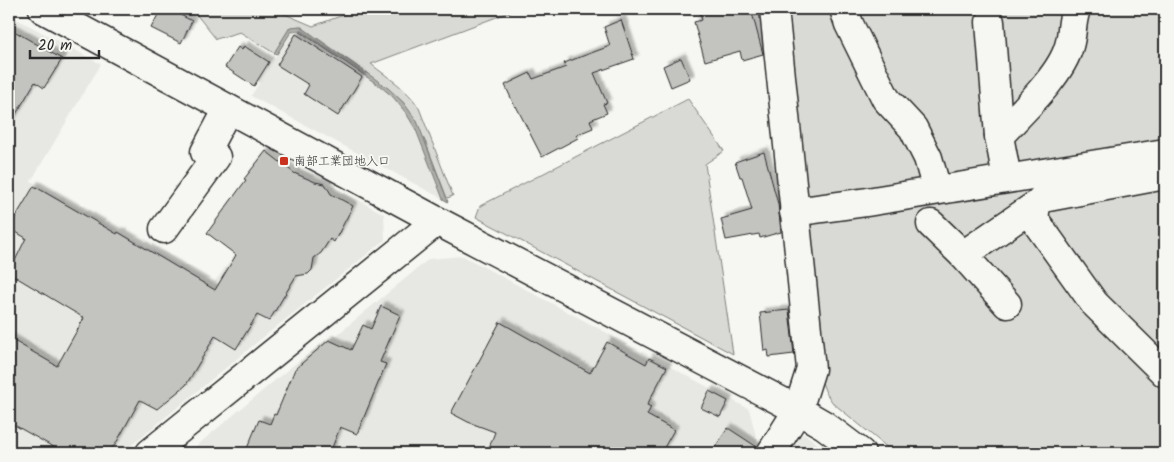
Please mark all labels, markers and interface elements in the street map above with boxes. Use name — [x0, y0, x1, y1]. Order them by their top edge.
scale bar — [30, 28, 99, 60]
text: 20 m — [38, 34, 72, 58]
place label: 南部工業団地入口 — [294, 152, 390, 171]
marker: 南部工業団地入口 — [278, 155, 290, 167]

